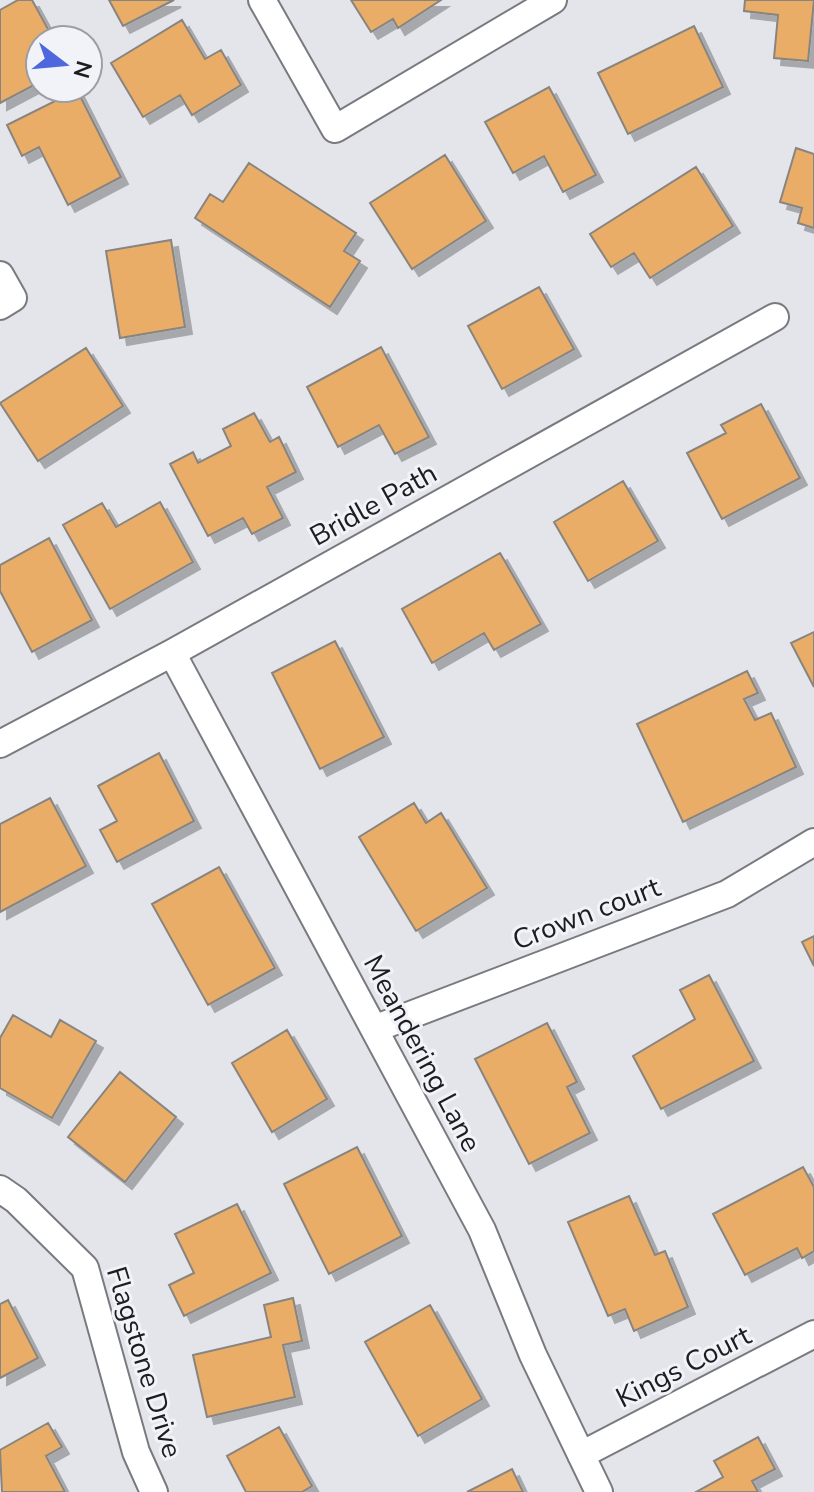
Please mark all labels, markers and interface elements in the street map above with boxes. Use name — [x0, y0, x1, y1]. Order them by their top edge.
north arrow — [24, 24, 104, 104]
text: N — [66, 57, 99, 81]
street label: Bridle Path — [303, 454, 444, 555]
street label: Crown court — [507, 868, 666, 959]
street label: Meandering Lane — [354, 948, 490, 1158]
street label: Flagstone Drive — [97, 1262, 191, 1462]
street label: Kings Court — [609, 1317, 758, 1417]

